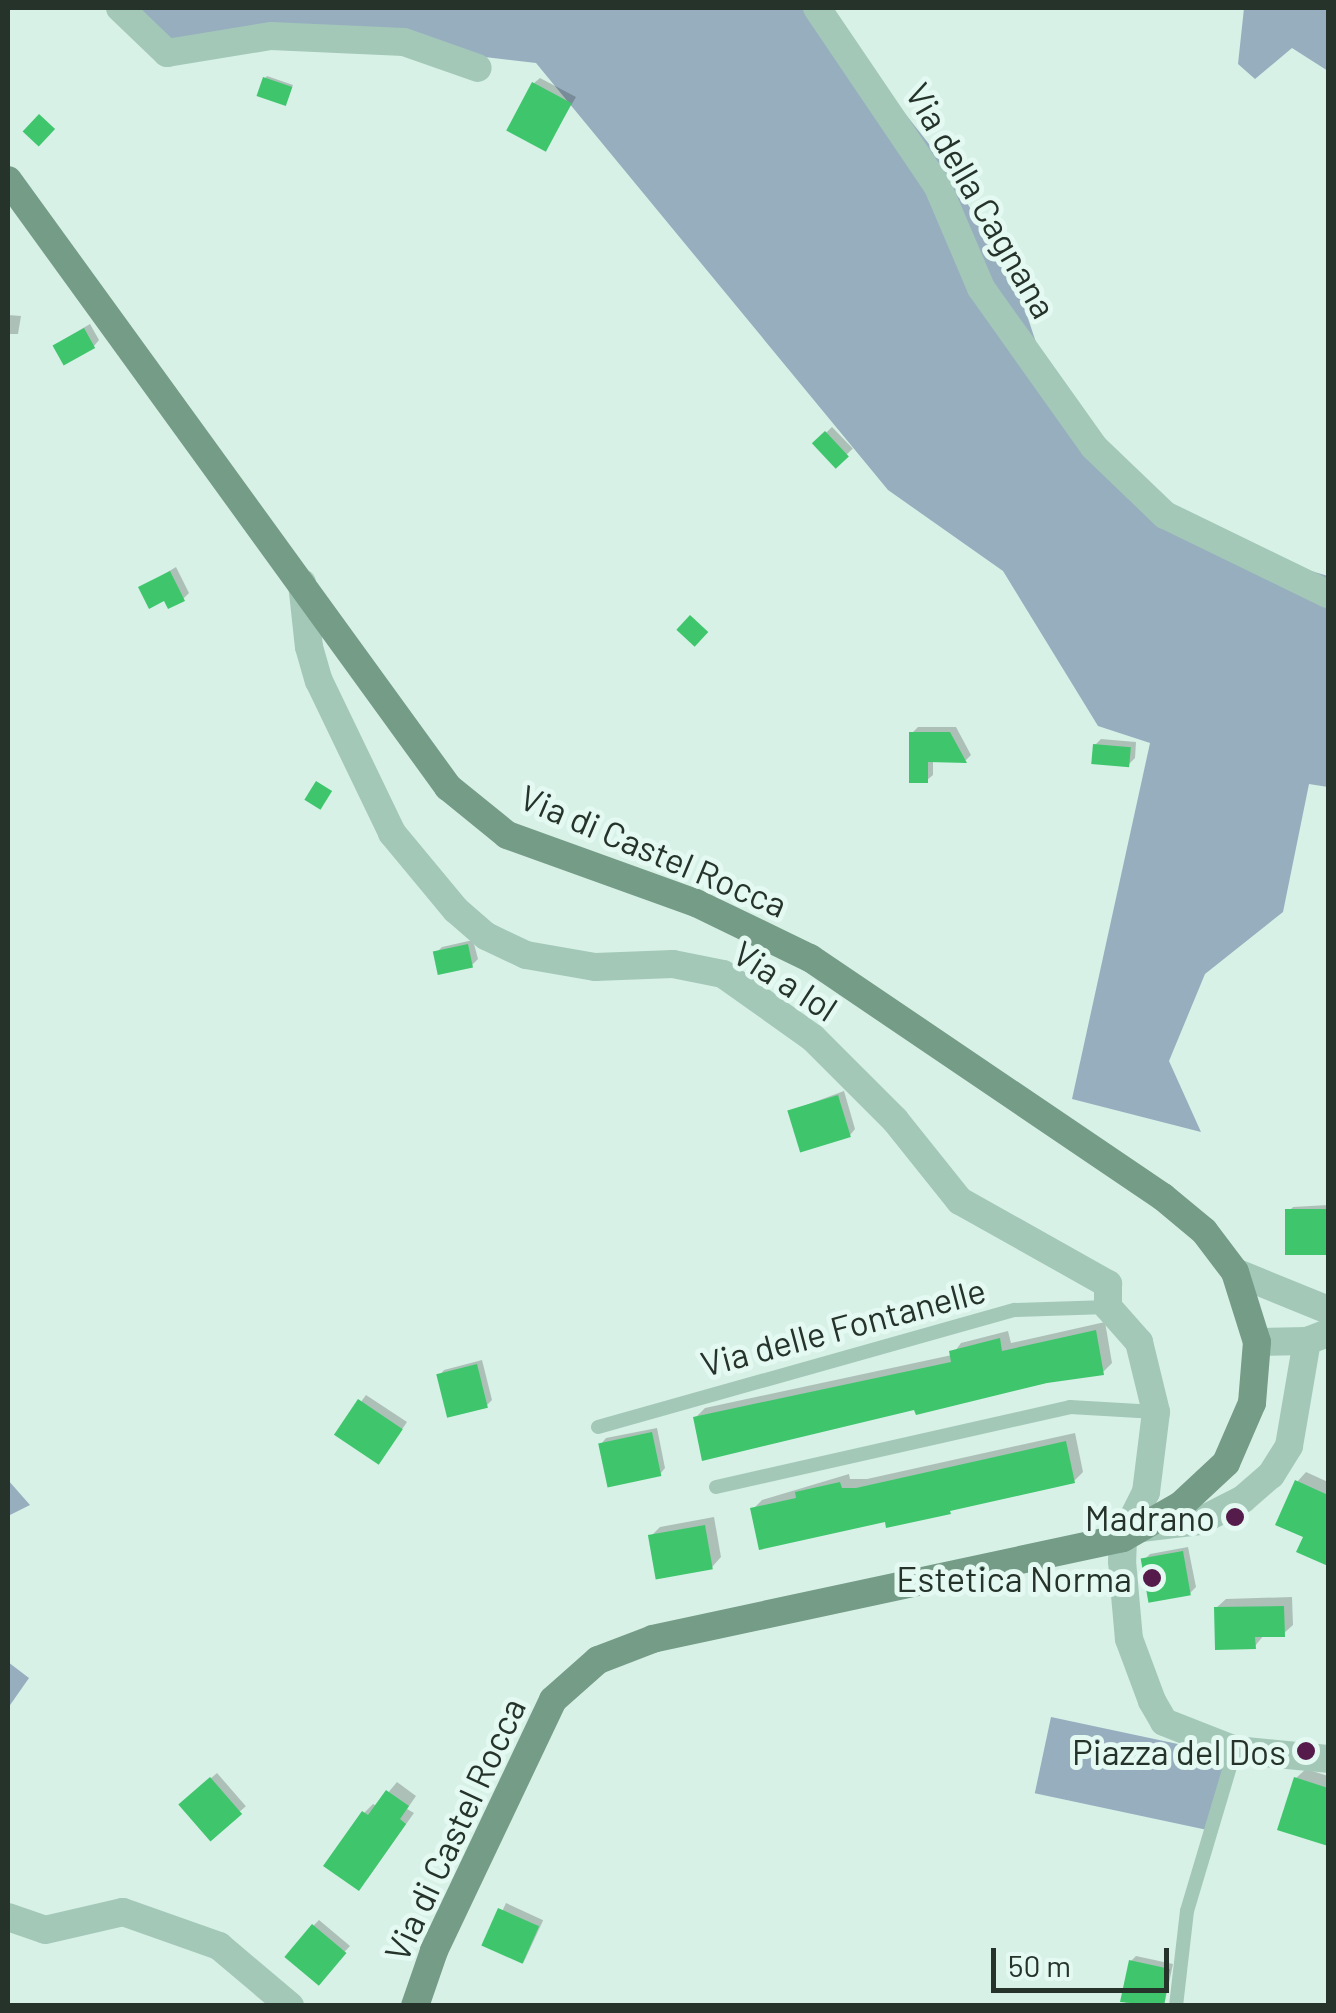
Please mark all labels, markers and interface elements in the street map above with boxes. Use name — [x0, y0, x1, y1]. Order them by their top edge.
street label: Via della Cagnana — [898, 75, 1066, 325]
street label: Via di Castel Rocca — [514, 775, 794, 925]
street label: Via a Iol — [726, 931, 846, 1029]
street label: Via delle Fontanelle — [696, 1268, 990, 1384]
place label: Madrano — [1085, 1496, 1215, 1538]
marker: Madrano — [1224, 1506, 1246, 1528]
place label: Estetica Norma — [896, 1557, 1132, 1599]
marker: Estetica Norma — [1141, 1567, 1163, 1589]
street label: Via di Castel Rocca — [375, 1691, 533, 1967]
place label: Piazza del Dos — [1072, 1730, 1286, 1772]
marker: Piazza del Dos — [1295, 1740, 1317, 1762]
scale bar — [996, 1928, 1174, 1990]
text: 50 m — [1008, 1947, 1071, 1983]

